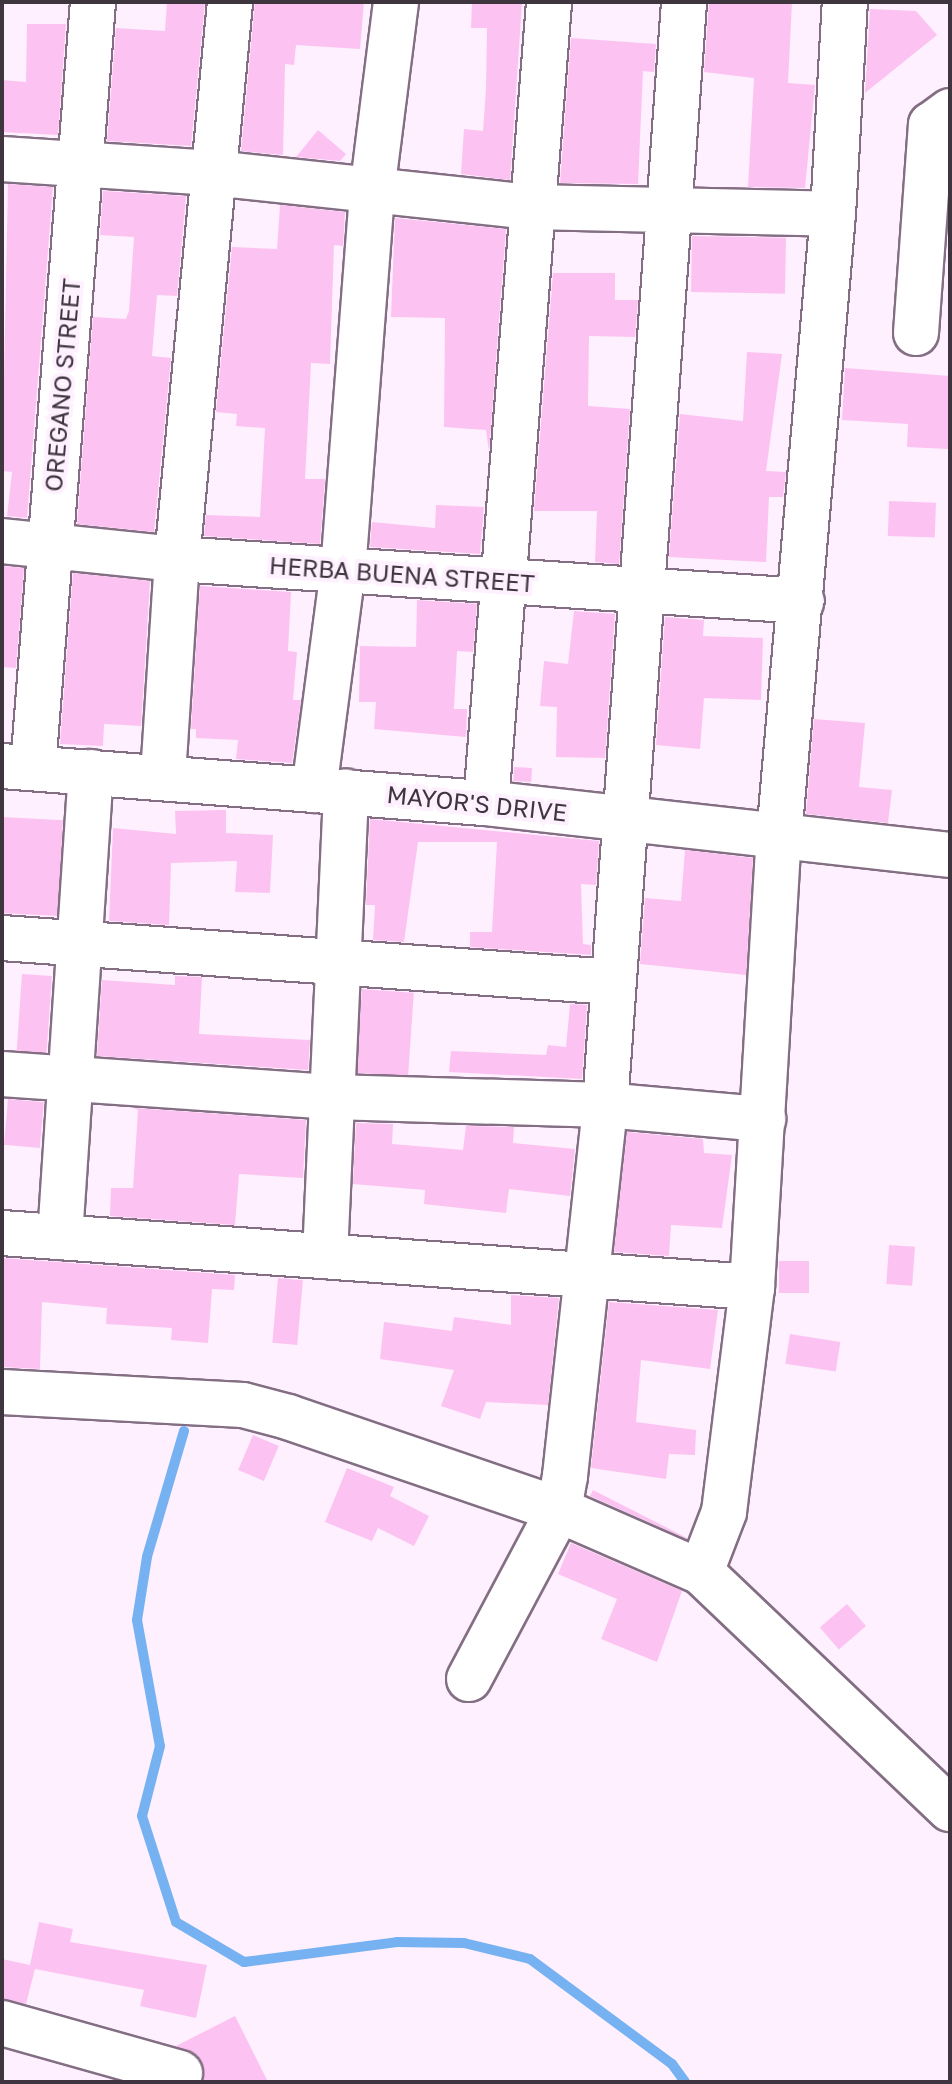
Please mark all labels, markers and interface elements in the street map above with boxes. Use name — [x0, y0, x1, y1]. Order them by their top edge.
street label: OREGANO STREET — [38, 277, 86, 493]
street label: HERBA BUENA STREET — [268, 550, 536, 598]
street label: MAYOR'S DRIVE — [385, 779, 569, 827]

